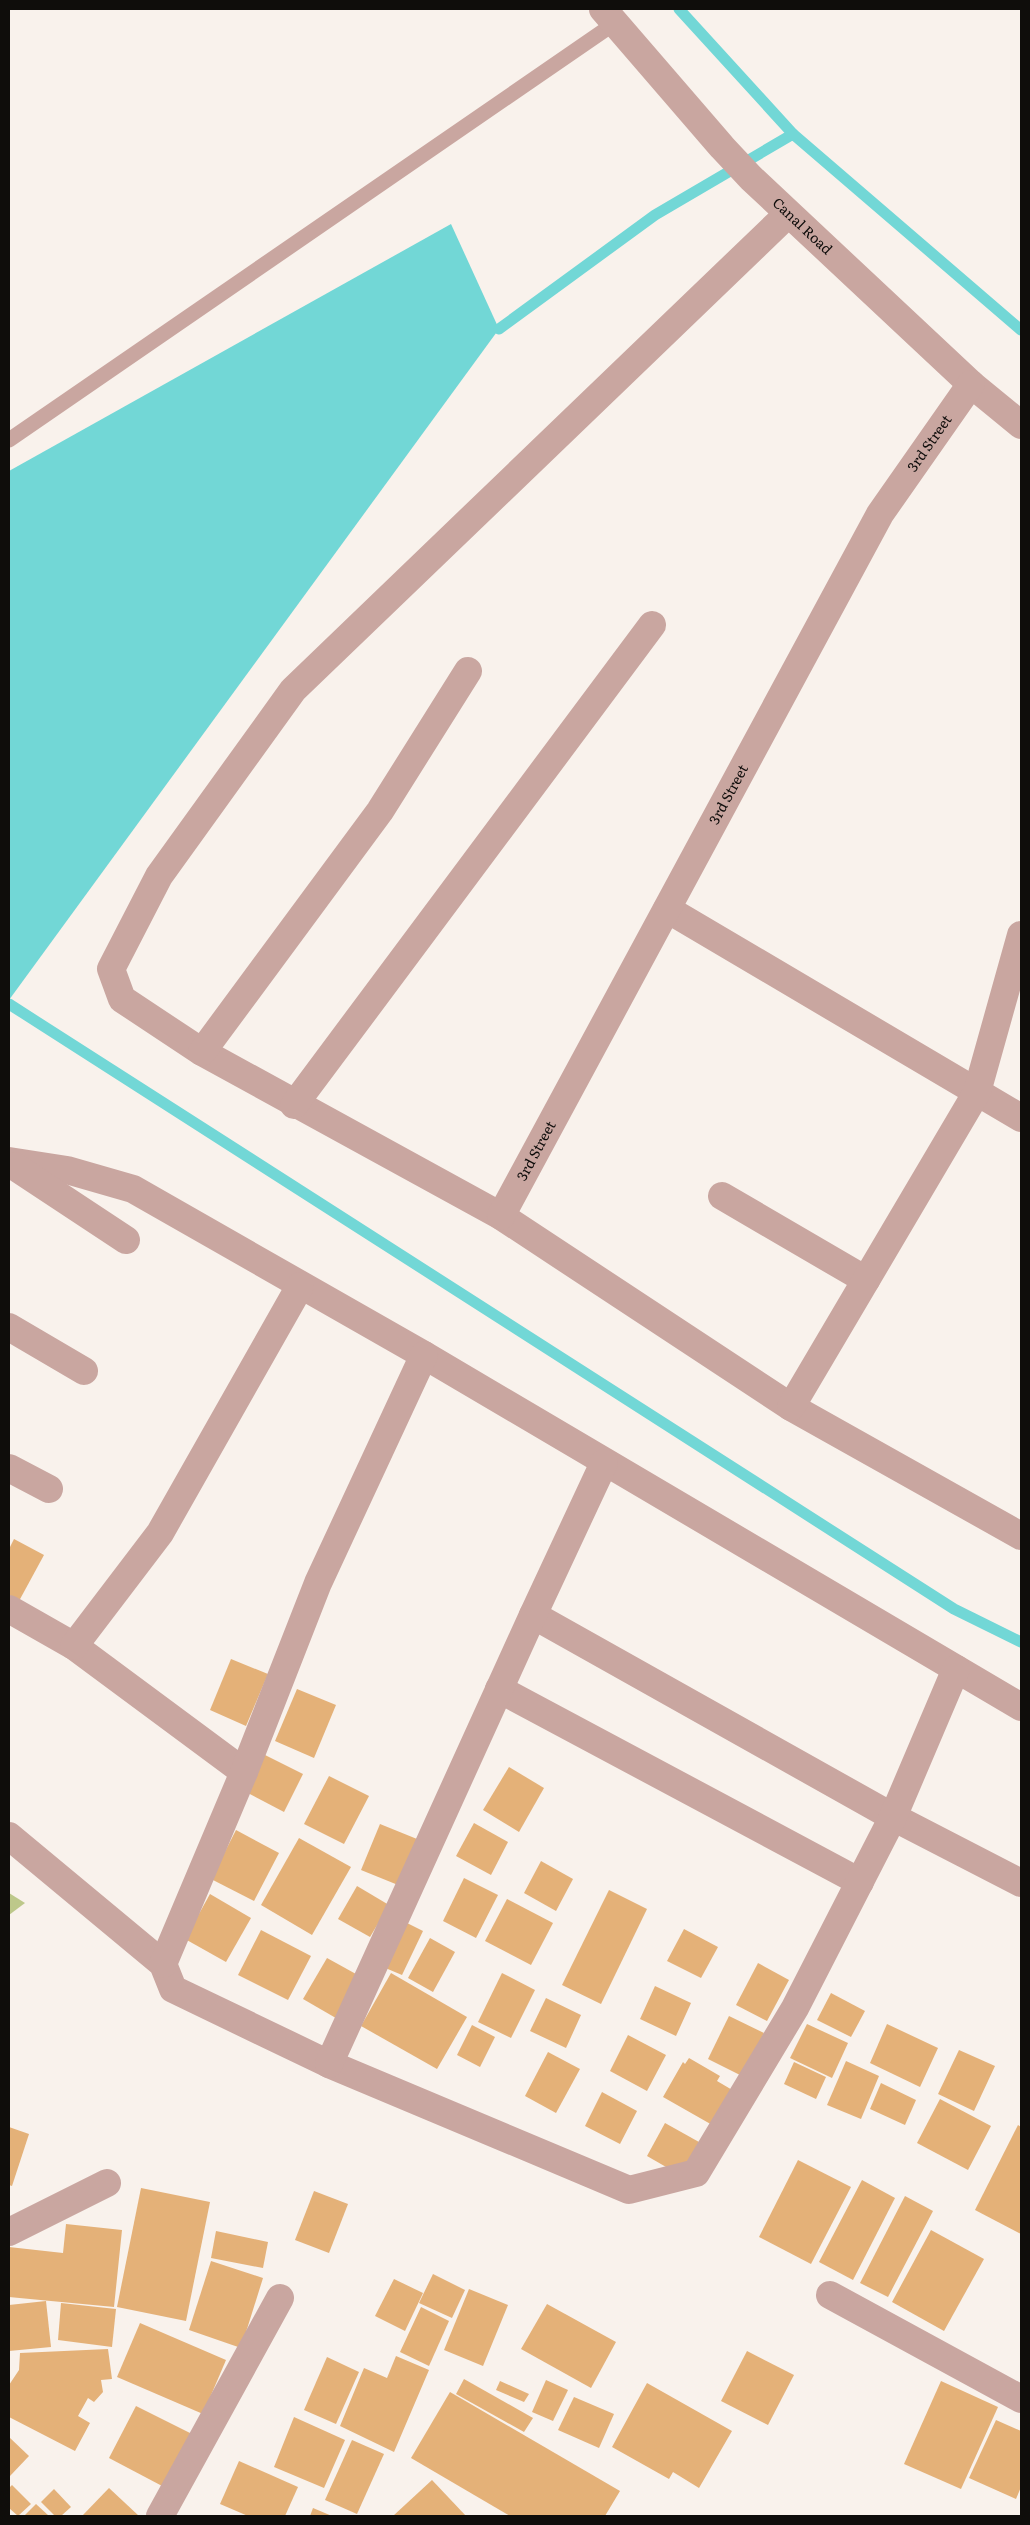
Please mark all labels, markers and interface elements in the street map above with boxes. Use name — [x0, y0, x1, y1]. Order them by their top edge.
street label: Canal Road — [769, 192, 838, 259]
street label: 3rd Street — [902, 410, 956, 475]
street label: 3rd Street — [703, 760, 752, 828]
street label: 3rd Street — [511, 1117, 560, 1184]

